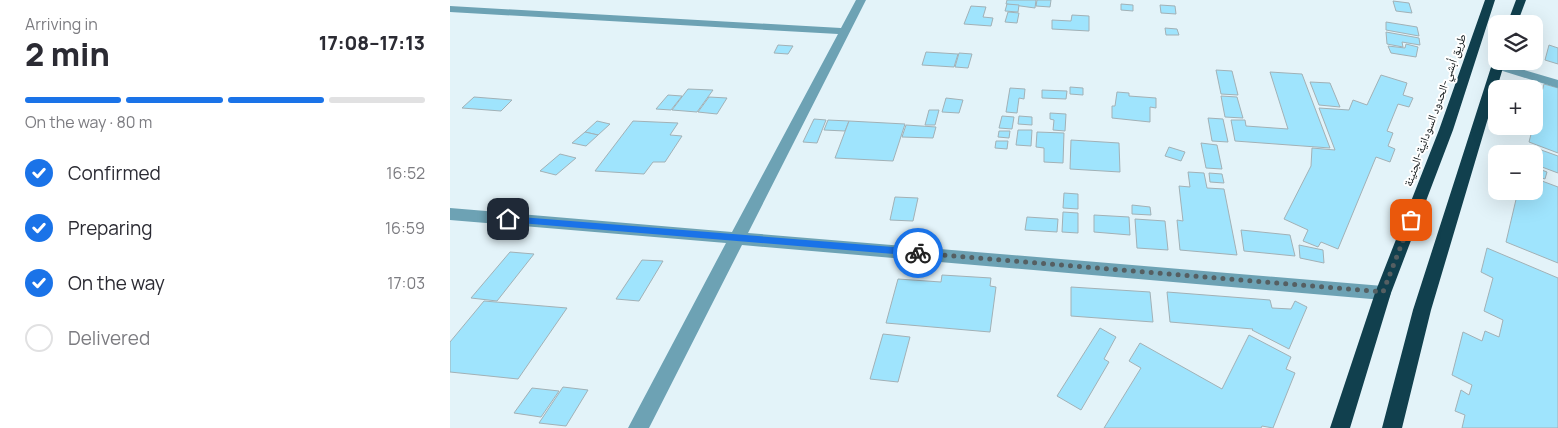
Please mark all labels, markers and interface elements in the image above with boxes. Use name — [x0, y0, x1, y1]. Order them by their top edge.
text: Arriving in — [25, 13, 98, 35]
map controls — [1488, 15, 1543, 200]
button: layers — [1488, 15, 1543, 70]
text: 17:08–17:13 — [319, 30, 425, 56]
street label: طريق أبشي-الحدود السودانية-الجنينة — [1399, 31, 1472, 189]
text: 2 min — [25, 32, 110, 76]
button: + — [1488, 80, 1543, 135]
text: On the way · 80 m — [25, 111, 152, 133]
button: − — [1488, 145, 1543, 200]
icon: check — [25, 159, 53, 187]
text: Confirmed — [68, 160, 161, 186]
text: 16:52 — [386, 162, 425, 184]
pin — [487, 198, 529, 240]
pin — [1390, 199, 1432, 241]
icon: home — [494, 205, 522, 233]
icon: bag — [1397, 206, 1425, 234]
icon: check — [25, 214, 53, 242]
text: Preparing — [68, 215, 153, 241]
text: 16:59 — [385, 217, 425, 239]
courier — [893, 228, 943, 278]
icon: bike — [904, 239, 932, 267]
icon: check — [25, 269, 53, 297]
text: On the way — [68, 270, 165, 296]
text: 17:03 — [387, 272, 425, 294]
text: Delivered — [68, 325, 150, 351]

